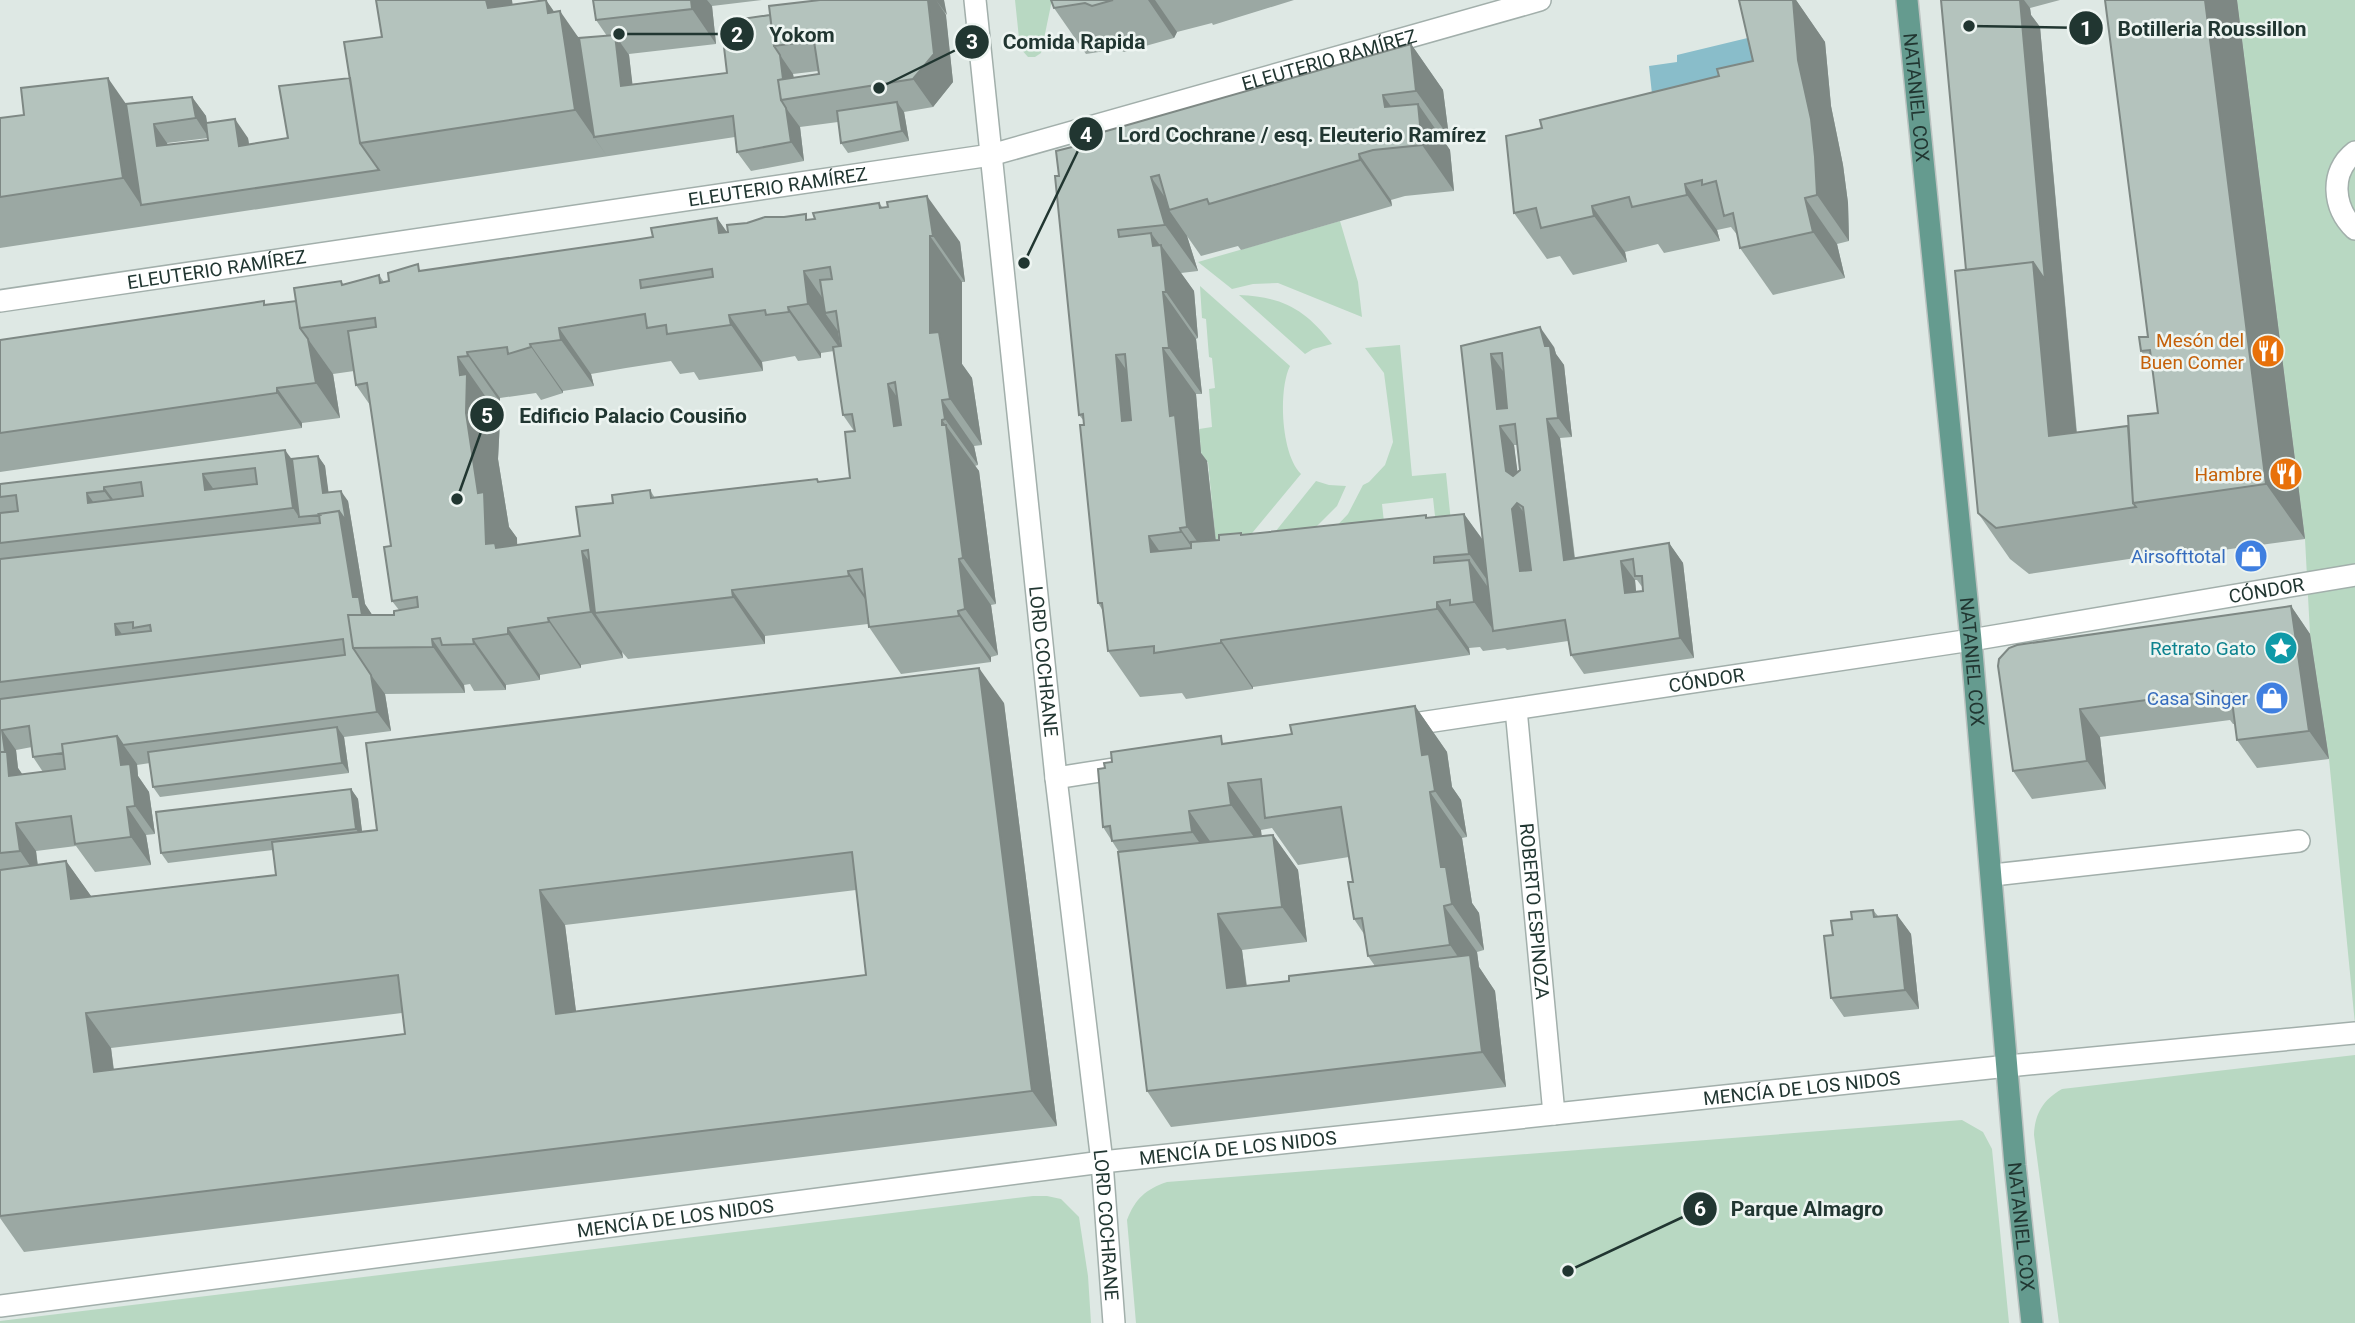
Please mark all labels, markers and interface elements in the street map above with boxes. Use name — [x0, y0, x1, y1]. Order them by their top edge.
callout: Botilleria Roussillon — [2069, 7, 2321, 49]
callout: Yokom — [720, 13, 848, 55]
text: 1 — [2080, 17, 2092, 41]
text: Botilleria Roussillon — [2117, 17, 2307, 41]
callout: Comida Rapida — [954, 21, 1160, 63]
text: 2 — [731, 23, 743, 47]
text: Yokom — [769, 23, 835, 47]
street label: ELEUTERIO RAMÍREZ — [1239, 24, 1419, 95]
text: 3 — [966, 30, 978, 54]
text: Comida Rapida — [1003, 30, 1145, 54]
street label: NATANIEL COX — [1899, 32, 1935, 163]
callout: Lord Cochrane / esq. Eleuterio Ramírez — [1068, 113, 1500, 155]
text: 4 — [1080, 123, 1092, 147]
text: Lord Cochrane / esq. Eleuterio Ramírez — [1118, 123, 1486, 147]
street label: ELEUTERIO RAMÍREZ — [686, 162, 869, 211]
street label: ELEUTERIO RAMÍREZ — [126, 245, 308, 294]
place label: Mesón del Buen Comer — [2140, 329, 2245, 374]
restaurant icon: Mesón del Buen Comer — [2249, 332, 2287, 370]
callout: Edificio Palacio Cousiño — [470, 394, 760, 436]
text: 5 — [481, 404, 493, 428]
text: Edificio Palacio Cousiño — [519, 404, 747, 428]
restaurant icon: Hambre — [2267, 455, 2305, 493]
place label: Hambre — [2194, 463, 2262, 486]
shop icon: Airsofttotal — [2232, 537, 2270, 575]
place label: Airsofttotal — [2131, 545, 2226, 568]
street label: CÓNDOR — [2227, 572, 2306, 608]
street label: LORD COCHRANE — [1025, 585, 1063, 738]
street label: NATANIEL COX — [1955, 596, 1990, 727]
place icon: Retrato Gato — [2262, 629, 2300, 667]
place label: Retrato Gato — [2150, 637, 2256, 660]
street label: CÓNDOR — [1667, 663, 1746, 697]
shop icon: Casa Singer — [2253, 679, 2291, 717]
place label: Casa Singer — [2147, 687, 2249, 710]
street label: ROBERTO ESPINOZA — [1515, 822, 1555, 1001]
street label: MENCÍA DE LOS NIDOS — [1702, 1066, 1901, 1110]
street label: MENCÍA DE LOS NIDOS — [1138, 1126, 1338, 1169]
street label: LORD COCHRANE — [1089, 1148, 1124, 1301]
street label: NATANIEL COX — [2003, 1161, 2040, 1292]
callout: Parque Almagro — [1682, 1188, 1898, 1230]
street label: MENCÍA DE LOS NIDOS — [576, 1194, 775, 1242]
text: 6 — [1694, 1197, 1706, 1221]
text: Parque Almagro — [1731, 1197, 1883, 1221]

